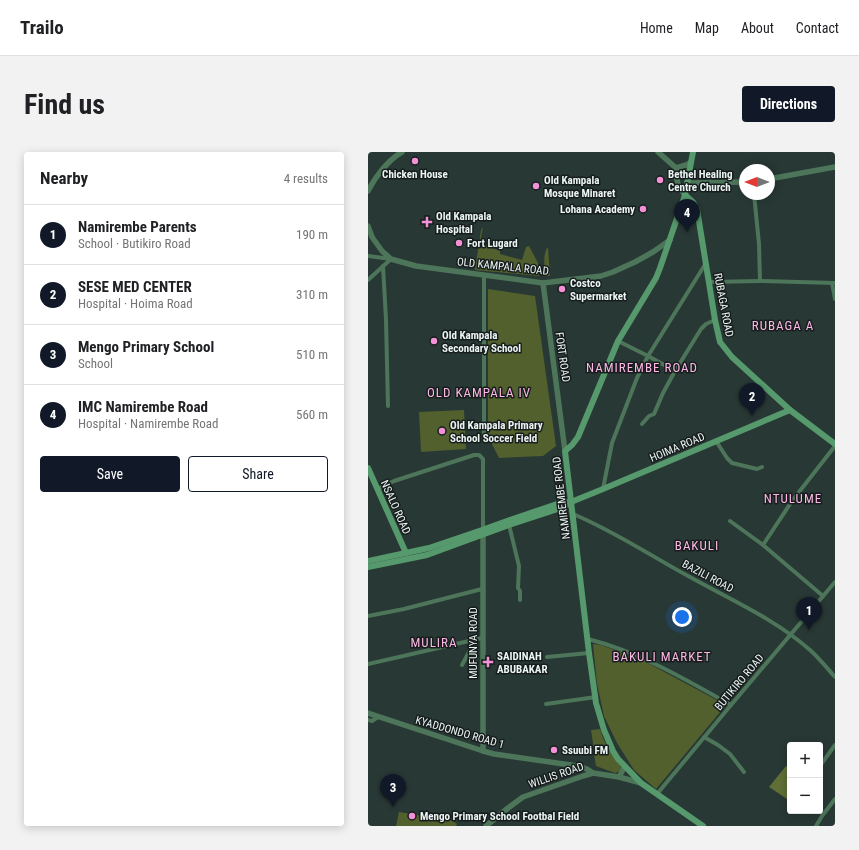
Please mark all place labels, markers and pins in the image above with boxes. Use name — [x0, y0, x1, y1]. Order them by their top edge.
marker: Chicken House — [410, 156, 420, 166]
place label: Chicken House — [382, 168, 448, 181]
place label: Bethel Healing Centre Church — [668, 168, 733, 194]
place label: Old Kampala Mosque Minaret — [544, 174, 616, 200]
marker: Bethel Healing Centre Church — [655, 175, 665, 185]
marker: Old Kampala Mosque Minaret — [531, 181, 541, 191]
pin: 4 — [674, 199, 700, 232]
place label: Lohana Academy — [560, 203, 635, 216]
marker: Lohana Academy — [638, 204, 648, 214]
place label: Old Kampala Hospital — [436, 210, 491, 236]
marker: Old Kampala Hospital — [421, 216, 433, 228]
place label: Fort Lugard — [467, 237, 518, 250]
marker: Fort Lugard — [454, 238, 464, 248]
place label: Costco Supermarket — [570, 277, 627, 303]
marker: Costco Supermarket — [557, 284, 567, 294]
place label: Old Kampala Secondary School — [442, 329, 521, 355]
marker: Old Kampala Secondary School — [429, 336, 439, 346]
pin: 2 — [739, 383, 765, 416]
place label: Old Kampala Primary School Soccer Field — [450, 419, 543, 445]
marker: Old Kampala Primary School Soccer Field — [437, 426, 447, 436]
pin: 1 — [796, 597, 822, 630]
place label: SAIDINAH ABUBAKAR — [497, 650, 548, 676]
marker: SAIDINAH ABUBAKAR — [482, 656, 494, 668]
place label: Ssuubi FM — [562, 744, 608, 757]
marker: Ssuubi FM — [549, 745, 559, 755]
pin: 3 — [380, 774, 406, 807]
place label: Mengo Primary School Footbal Field — [420, 810, 579, 823]
marker: Mengo Primary School Footbal Field — [407, 811, 417, 821]

